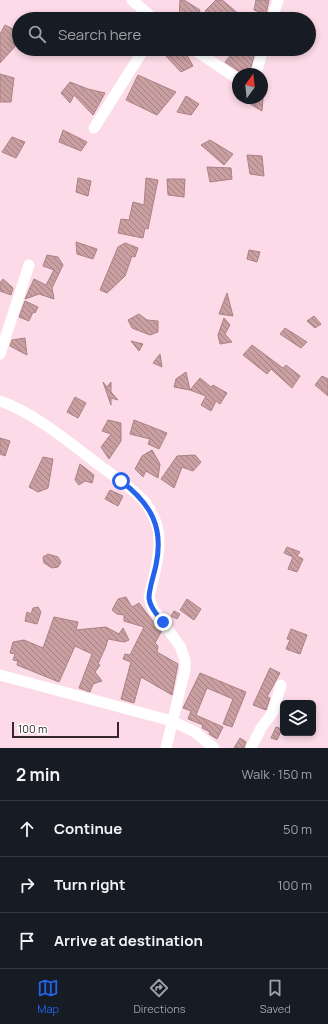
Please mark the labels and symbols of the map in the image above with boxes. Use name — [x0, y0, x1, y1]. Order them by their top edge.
north arrow — [232, 68, 268, 104]
route start — [112, 472, 130, 490]
route end — [154, 613, 172, 631]
scale bar — [12, 720, 119, 739]

